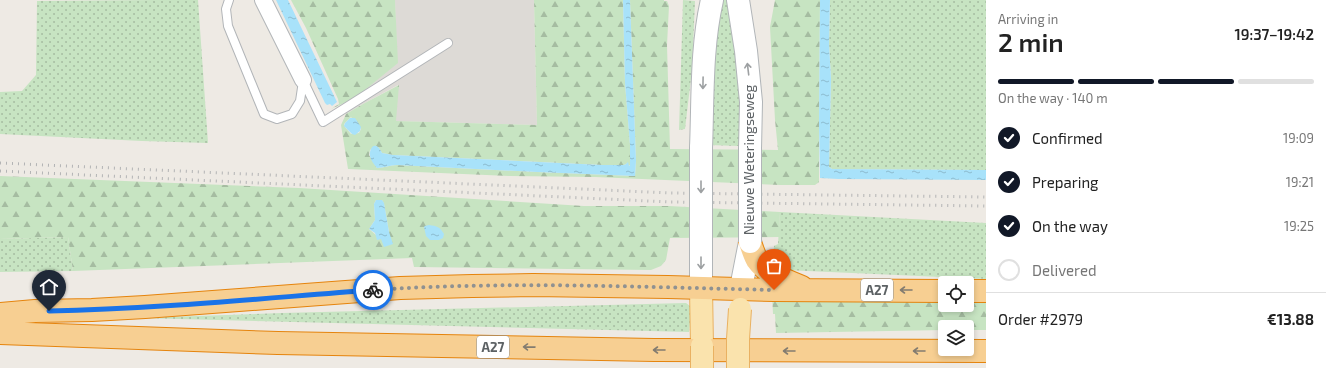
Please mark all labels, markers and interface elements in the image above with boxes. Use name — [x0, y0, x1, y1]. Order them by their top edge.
text: Arriving in — [998, 11, 1058, 27]
text: 19:37–19:42 — [1234, 25, 1314, 43]
text: 2 min — [998, 26, 1064, 57]
one-way arrow — [744, 63, 752, 76]
one-way arrow — [699, 76, 707, 89]
street label: Nieuwe Weteringseweg — [740, 84, 757, 235]
text: On the way · 140 m — [998, 90, 1108, 106]
icon: check — [998, 127, 1020, 149]
text: Confirmed — [1032, 129, 1103, 147]
text: 19:09 — [1283, 130, 1314, 146]
icon: check — [998, 171, 1020, 193]
text: Preparing — [1032, 173, 1098, 191]
text: 19:21 — [1286, 174, 1314, 190]
one-way arrow — [697, 180, 705, 193]
icon: check — [998, 215, 1020, 237]
text: On the way — [1032, 217, 1108, 235]
text: 19:25 — [1284, 218, 1314, 234]
pin — [757, 249, 791, 290]
icon: bag — [763, 255, 785, 277]
one-way arrow — [697, 256, 705, 269]
text: Delivered — [1032, 261, 1097, 279]
pin — [32, 270, 66, 311]
courier — [353, 270, 393, 310]
icon: home — [38, 276, 60, 298]
map controls — [938, 276, 974, 356]
button: locate — [938, 276, 974, 312]
icon: bike — [362, 279, 384, 301]
road number: A27 — [861, 279, 893, 301]
one-way arrow — [900, 287, 913, 294]
text: Order #2979 — [998, 310, 1083, 328]
text: €13.88 — [1267, 310, 1314, 328]
button: layers — [938, 320, 974, 356]
road number: A27 — [477, 336, 509, 358]
one-way arrow — [523, 344, 536, 351]
one-way arrow — [653, 346, 666, 354]
one-way arrow — [783, 347, 796, 355]
one-way arrow — [913, 347, 926, 355]

